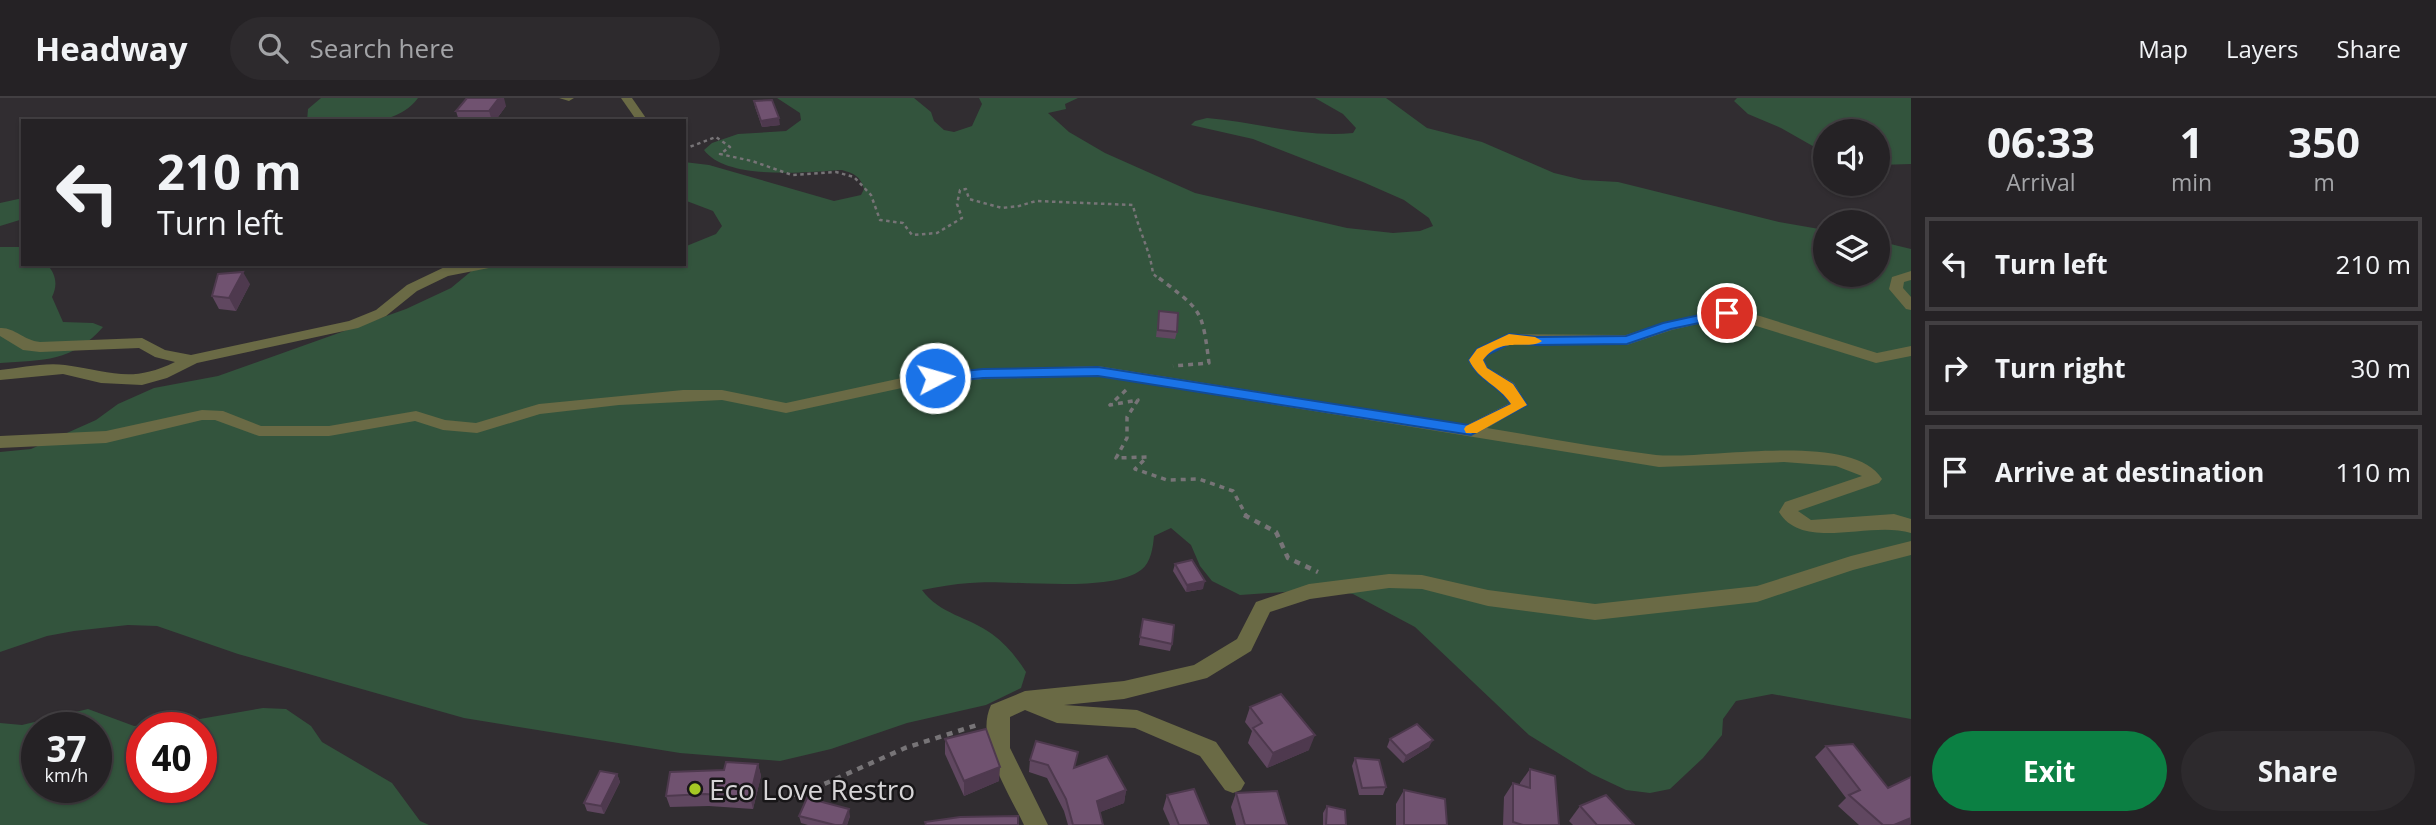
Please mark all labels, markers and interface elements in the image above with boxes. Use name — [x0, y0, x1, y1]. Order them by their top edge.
search box — [230, 17, 720, 80]
text: Headway — [35, 26, 188, 71]
icon: search — [254, 29, 292, 67]
text: Search here — [310, 30, 454, 66]
text: Map — [2138, 32, 2188, 65]
text: Layers — [2226, 32, 2299, 65]
text: Share — [2337, 32, 2401, 65]
text: 06:33 — [1987, 113, 2095, 170]
text: 1 — [2179, 113, 2204, 170]
text: 350 — [2288, 113, 2360, 170]
map controls — [1813, 119, 1890, 287]
button: sound — [1813, 119, 1890, 196]
text: 210 m — [157, 138, 302, 204]
icon: left — [42, 147, 133, 238]
text: Arrival — [2006, 166, 2076, 198]
text: min — [2171, 166, 2212, 198]
text: m — [2313, 166, 2335, 198]
text: Turn left — [157, 201, 283, 244]
button: layers — [1813, 210, 1890, 287]
icon: left — [1936, 245, 1974, 283]
text: Turn left — [1995, 246, 2107, 282]
text: 210 m — [2336, 246, 2411, 282]
pin — [1697, 283, 1757, 343]
icon: arrive — [1708, 294, 1746, 332]
position arrow — [898, 341, 972, 415]
icon: right — [1936, 349, 1974, 387]
text: Turn right — [1995, 350, 2126, 386]
text: 30 m — [2350, 350, 2411, 386]
icon: arrive — [1936, 453, 1974, 491]
text: Arrive at destination — [1995, 454, 2264, 490]
text: 110 m — [2336, 454, 2411, 490]
speed limit sign: 40 — [126, 712, 217, 803]
text: 37 — [46, 725, 87, 772]
button: Exit — [1932, 731, 2167, 811]
button: Share — [2181, 731, 2415, 811]
text: km/h — [45, 763, 88, 787]
place label: Eco Love Restro — [709, 770, 915, 808]
marker: Eco Love Restro — [687, 781, 703, 797]

